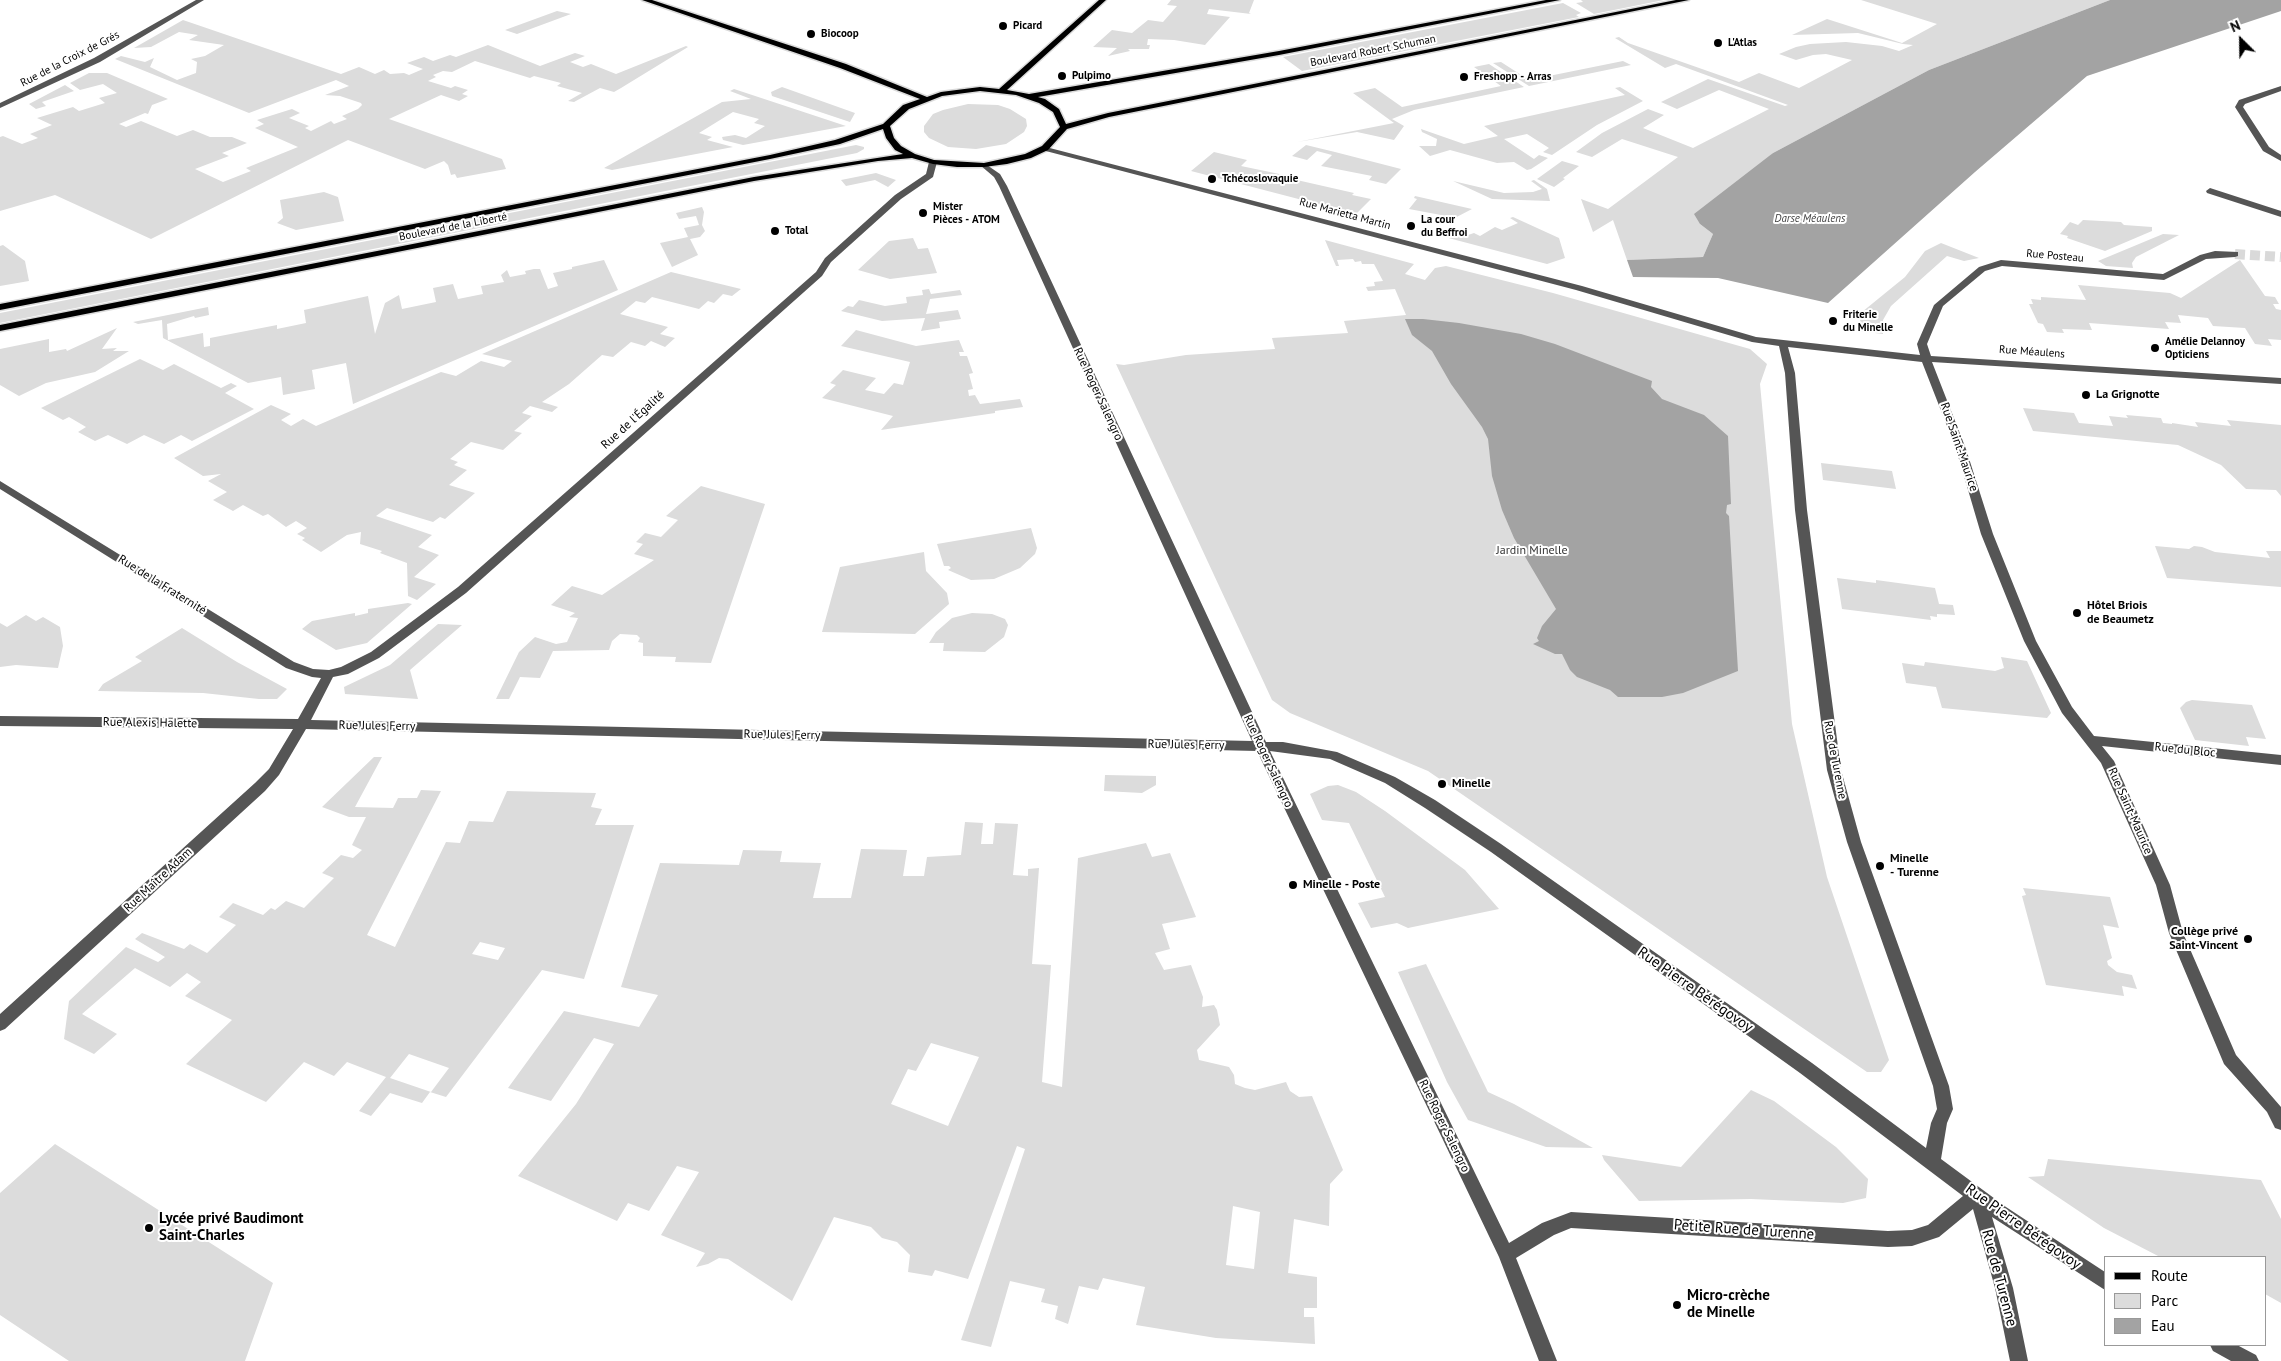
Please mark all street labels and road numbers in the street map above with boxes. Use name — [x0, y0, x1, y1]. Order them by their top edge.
street label: Rue de la Croix de Grés — [18, 28, 122, 90]
street label: Boulevard Robert Schuman — [1309, 32, 1437, 70]
street label: Rue Marietta Martin — [1298, 195, 1392, 233]
street label: Boulevard de la Liberté — [398, 210, 508, 244]
street label: Rue Posteau — [2026, 247, 2084, 265]
street label: Rue Méaulens — [1999, 343, 2065, 361]
street label: Rue Roger Salengro — [1070, 345, 1126, 443]
street label: Rue de l'Égalité — [598, 388, 668, 452]
street label: Rue Saint-Maurice — [1937, 401, 1981, 493]
street label: Rue de la Fraternité — [115, 552, 209, 618]
street label: Rue Roger Salengro — [1240, 712, 1296, 810]
street label: Rue Alexis Halette — [103, 715, 197, 731]
street label: Rue Jules Ferry — [339, 718, 415, 734]
street label: Rue de Turenne — [1820, 719, 1850, 801]
street label: Rue Jules Ferry — [744, 727, 820, 743]
street label: Rue Jules Ferry — [1148, 737, 1224, 753]
street label: Rue du Bloc — [2154, 740, 2216, 760]
street label: Rue Saint-Maurice — [2104, 765, 2156, 857]
street label: Rue Maître Adam — [121, 845, 195, 915]
street label: Rue Pierre Bérégovoy — [1634, 943, 1756, 1037]
street label: Rue Roger Salengro — [1415, 1077, 1473, 1175]
street label: Rue Pierre Bérégovoy — [1962, 1180, 2084, 1274]
street label: Petite Rue de Turenne — [1673, 1216, 1815, 1244]
street label: Rue de Turenne — [1977, 1227, 2021, 1329]

